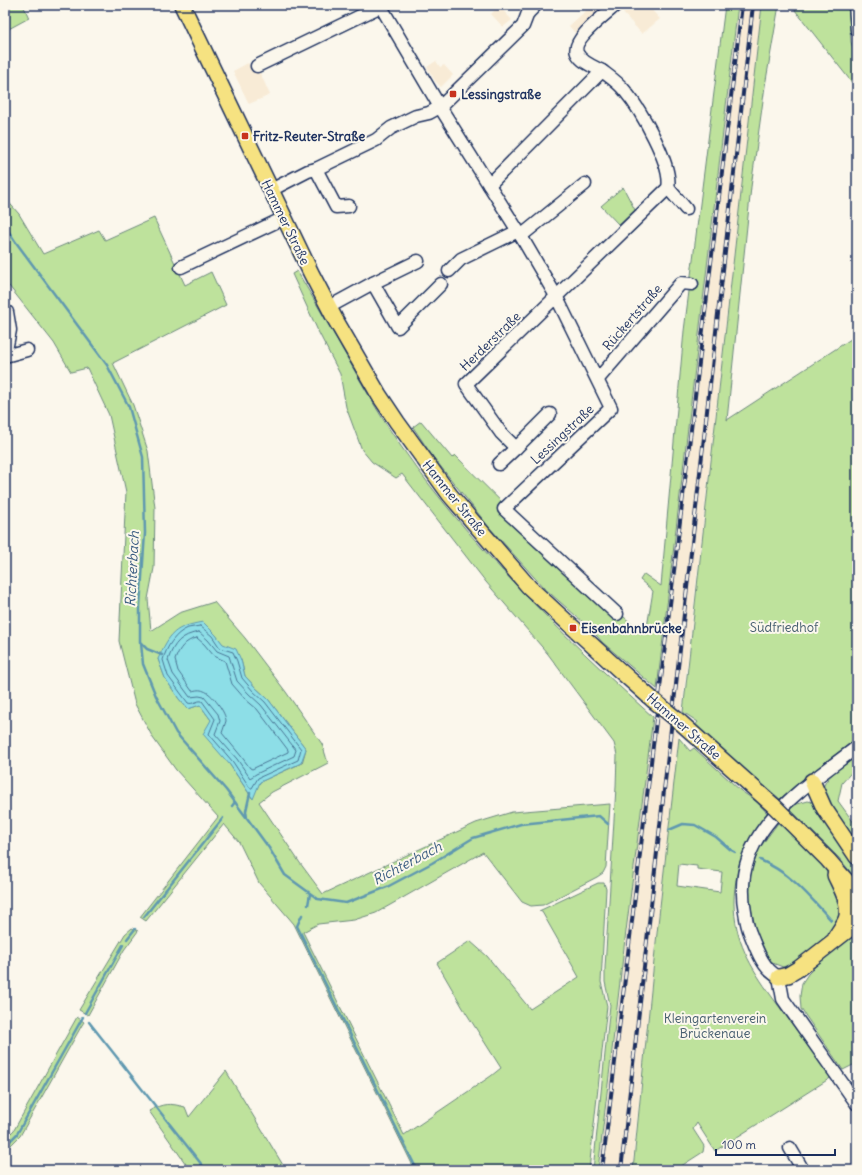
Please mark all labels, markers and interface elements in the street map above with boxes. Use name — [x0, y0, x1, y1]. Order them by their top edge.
place label: Lessingstraße — [461, 86, 541, 103]
marker: Lessingstraße — [448, 89, 458, 99]
place label: Fritz-Reuter-Straße — [253, 128, 365, 145]
marker: Fritz-Reuter-Straße — [240, 131, 250, 141]
street label: Hammer Straße — [258, 177, 314, 268]
street label: Rückertstraße — [599, 281, 666, 354]
street label: Herderstraße — [456, 308, 524, 375]
street label: Lessingstraße — [527, 401, 597, 468]
street label: Hammer Straße — [419, 457, 490, 540]
water label: Richterbach — [121, 530, 143, 607]
park label: Südfriedhof — [750, 619, 819, 636]
place label: Eisenbahnbrücke — [581, 620, 682, 637]
marker: Eisenbahnbrücke — [568, 623, 578, 633]
street label: Hammer Straße — [643, 689, 724, 763]
water label: Richterbach — [369, 837, 446, 889]
park label: Kleingartenverein Brückenaue — [664, 1010, 767, 1042]
scale bar — [716, 1131, 835, 1157]
text: 100 m — [722, 1137, 756, 1152]

